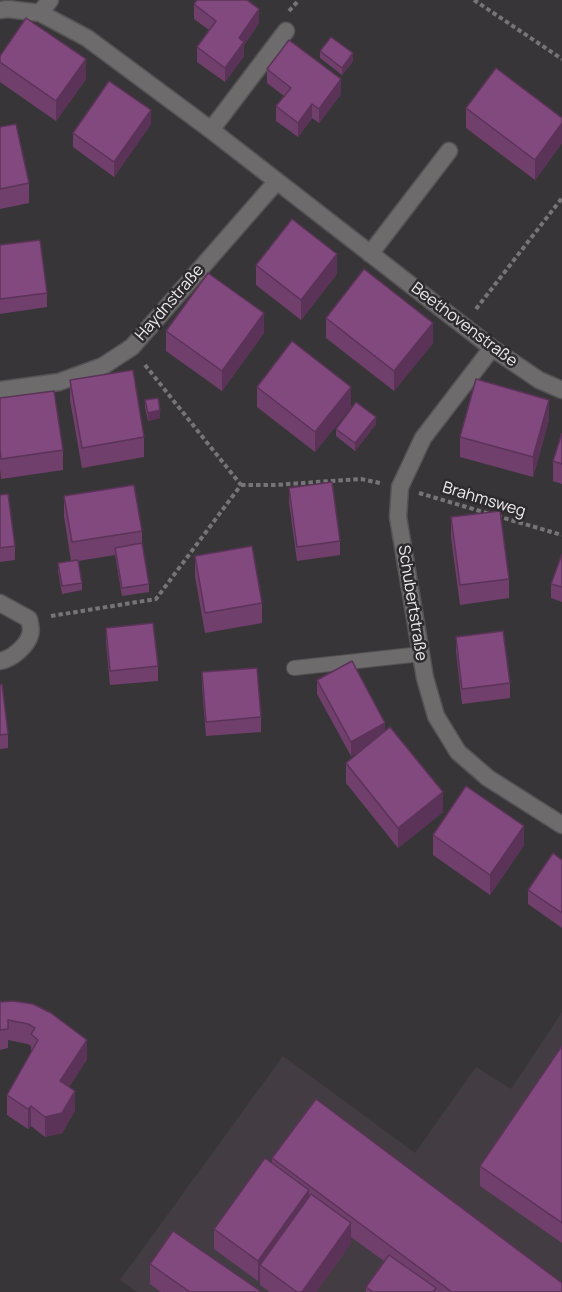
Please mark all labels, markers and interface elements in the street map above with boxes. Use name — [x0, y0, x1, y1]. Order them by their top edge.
street label: Haydnstraße — [132, 261, 208, 345]
street label: Beethovenstraße — [407, 279, 521, 371]
street label: Brahmsweg — [440, 478, 528, 522]
street label: Schubertstraße — [393, 544, 431, 662]

